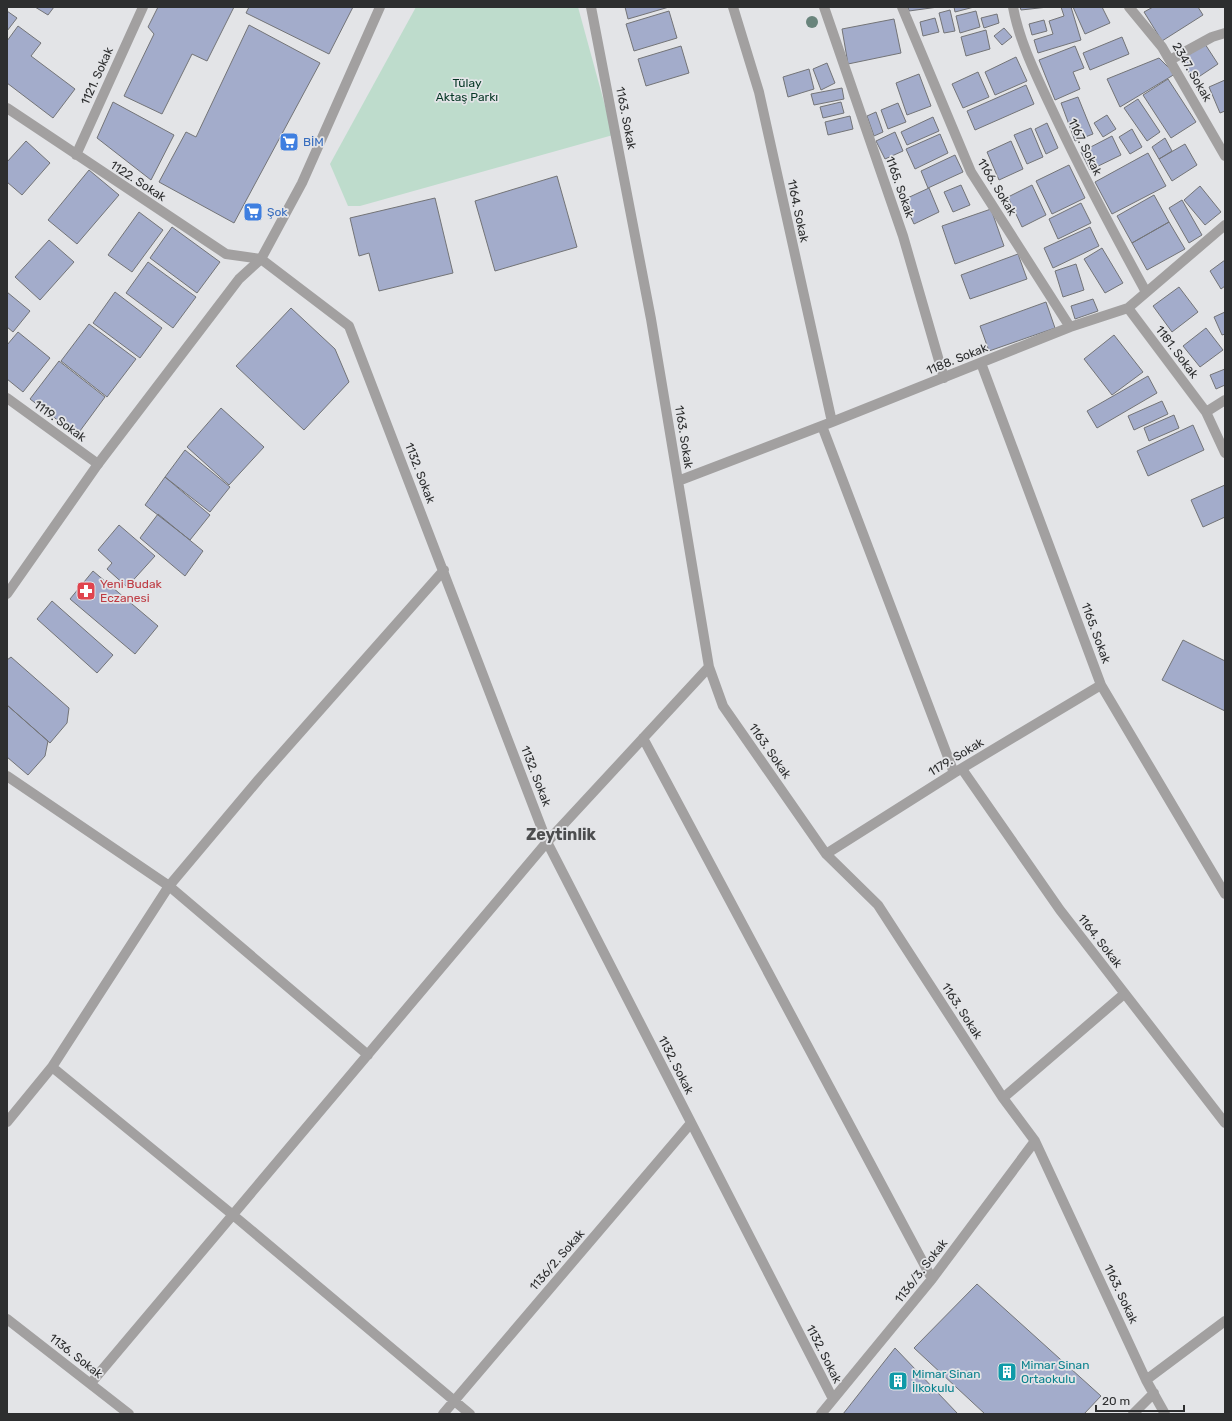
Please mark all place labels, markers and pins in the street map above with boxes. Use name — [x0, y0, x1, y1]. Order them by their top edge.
supermarket icon: BİM — [278, 131, 300, 153]
place label: BİM — [303, 135, 324, 149]
supermarket icon: Şok — [242, 201, 264, 223]
place label: Şok — [267, 205, 288, 219]
place label: Yeni Budak Eczanesi — [100, 577, 163, 605]
pharmacy icon: Yeni Budak Eczanesi — [75, 580, 97, 602]
place label: Mimar Sinan Ortaokulu — [1021, 1358, 1090, 1386]
building icon: Mimar Sinan Ortaokulu — [996, 1361, 1018, 1383]
place label: Mimar Sinan İlkokulu — [912, 1367, 981, 1395]
building icon: Mimar Sinan İlkokulu — [887, 1370, 909, 1392]

